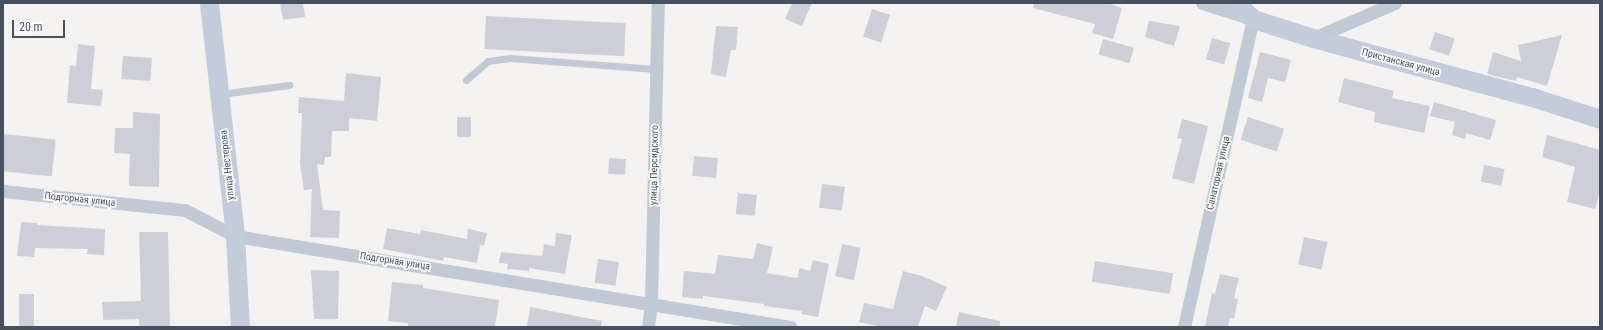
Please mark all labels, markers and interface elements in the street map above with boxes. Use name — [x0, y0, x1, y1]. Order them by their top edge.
scale bar — [14, 12, 67, 38]
text: 20 m — [19, 20, 43, 34]
street label: Пристанская улица — [1361, 46, 1441, 78]
street label: улица Персидского — [647, 125, 661, 205]
street label: улица Нестерова — [217, 129, 237, 201]
street label: Санаторная улица — [1204, 135, 1232, 211]
street label: Подгорная улица — [44, 189, 116, 209]
street label: Подгорная улица — [359, 250, 431, 272]

